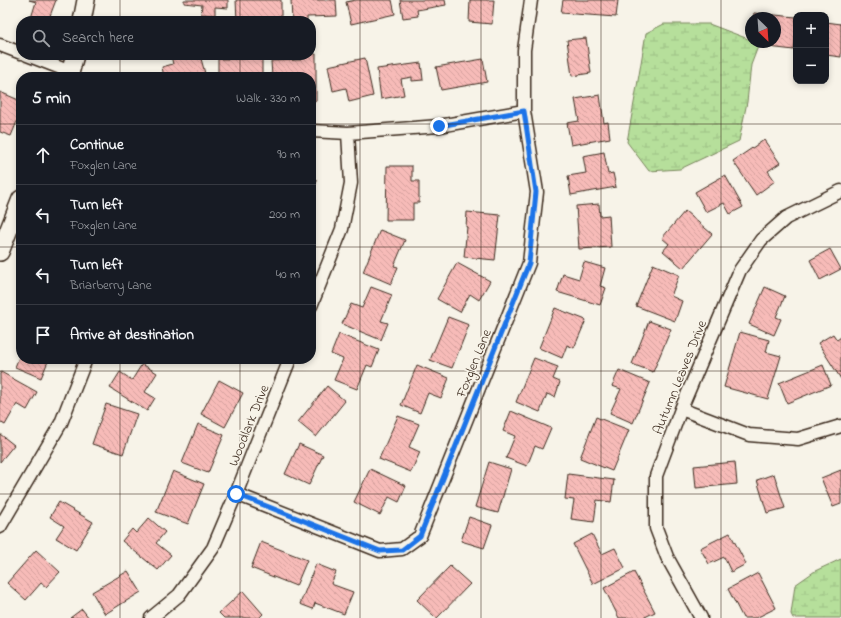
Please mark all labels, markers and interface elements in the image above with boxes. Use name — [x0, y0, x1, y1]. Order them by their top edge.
north arrow — [745, 12, 781, 48]
map controls — [793, 12, 829, 84]
button: + — [793, 12, 829, 48]
search box — [16, 16, 316, 60]
icon: search — [30, 27, 52, 49]
text: Search here — [62, 27, 134, 49]
button: − — [793, 48, 829, 84]
text: 5 min — [32, 86, 71, 111]
text: Walk · 330 m — [236, 89, 300, 108]
route end — [430, 117, 448, 135]
text: Continue — [70, 134, 124, 156]
icon: ahead — [32, 144, 54, 166]
text: 90 m — [277, 145, 300, 164]
text: Foxglen Lane — [70, 156, 137, 175]
text: Turn left — [70, 194, 123, 216]
icon: left — [32, 204, 54, 226]
text: 200 m — [269, 205, 300, 224]
text: Foxglen Lane — [70, 216, 137, 235]
text: Turn left — [70, 254, 123, 276]
icon: left — [32, 264, 54, 286]
text: 40 m — [276, 265, 300, 284]
text: Briarberry Lane — [70, 276, 151, 295]
street label: Autumn Leaves Drive — [648, 317, 713, 438]
icon: arrive — [32, 324, 54, 346]
text: Arrive at destination — [70, 324, 194, 346]
street label: Foxglen Lane — [451, 326, 499, 402]
street label: Woodlark Drive — [223, 381, 276, 470]
route start — [227, 485, 245, 503]

